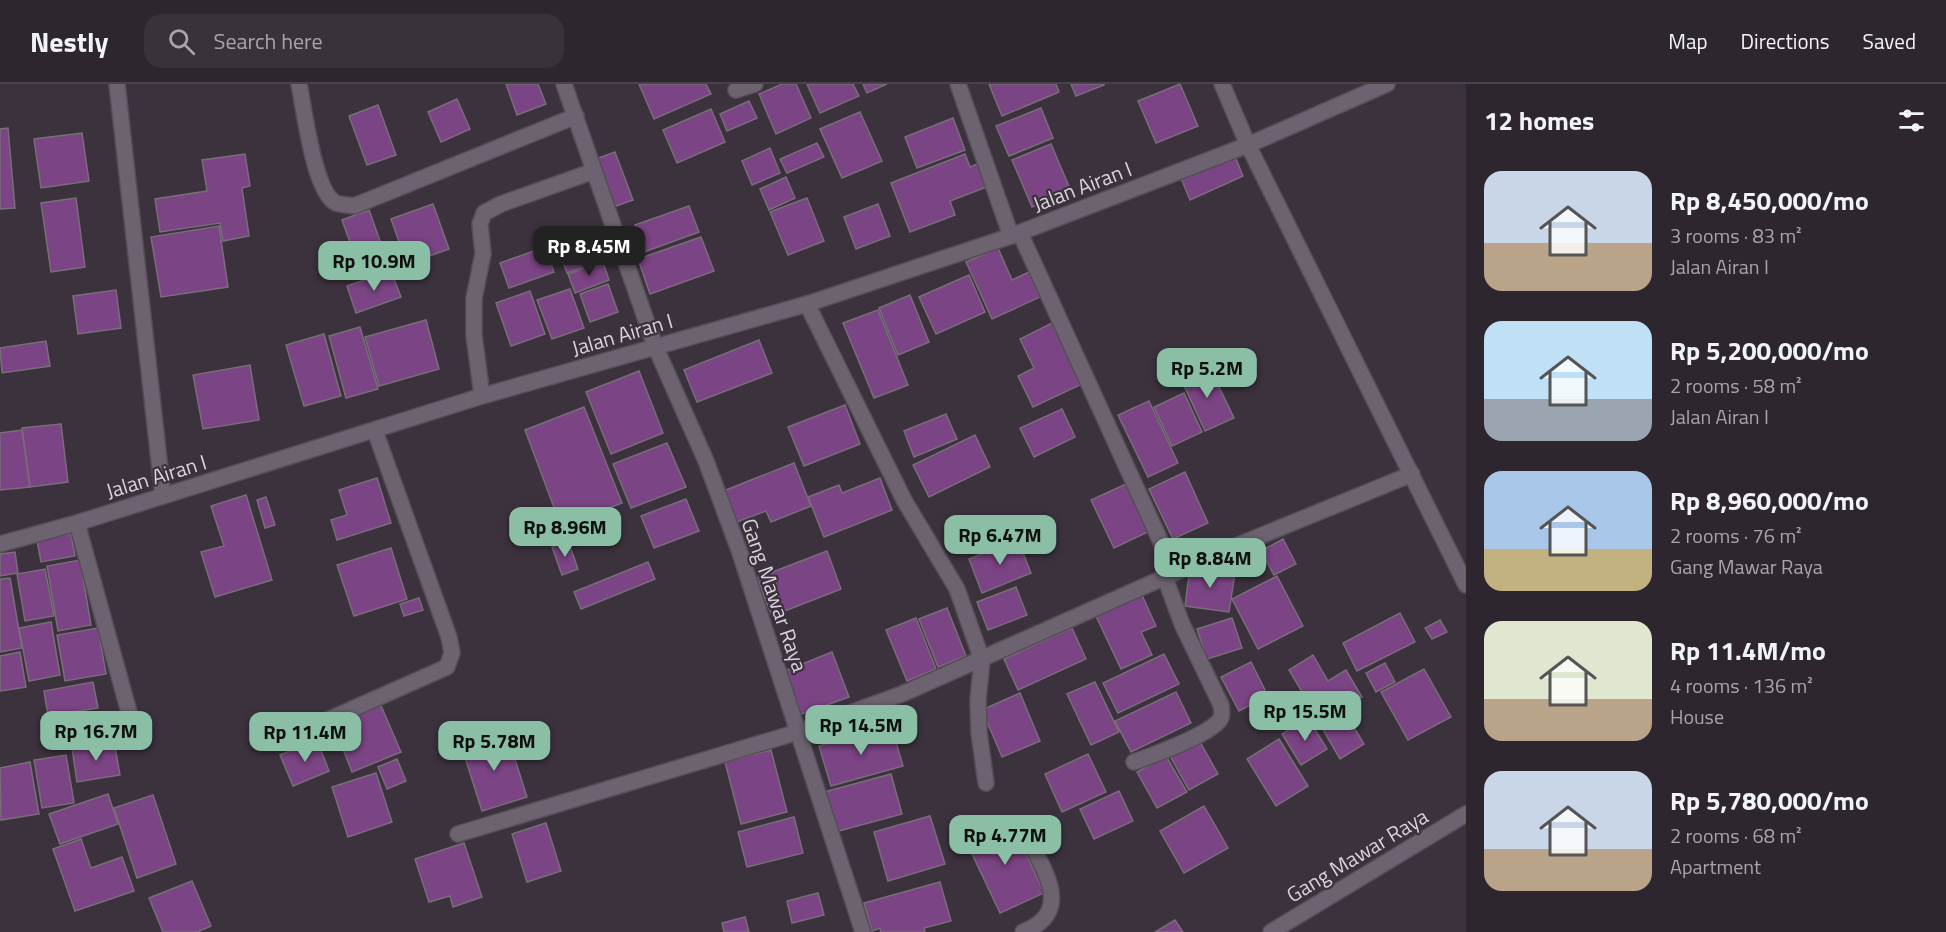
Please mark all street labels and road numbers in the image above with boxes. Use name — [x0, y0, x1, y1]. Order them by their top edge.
street label: Jalan Airan I — [1028, 152, 1136, 220]
street label: Jalan Airan I — [568, 304, 676, 364]
street label: Jalan Airan I — [102, 446, 210, 506]
street label: Gang Mawar Raya — [734, 514, 816, 677]
street label: Gang Mawar Raya — [1280, 800, 1434, 910]

